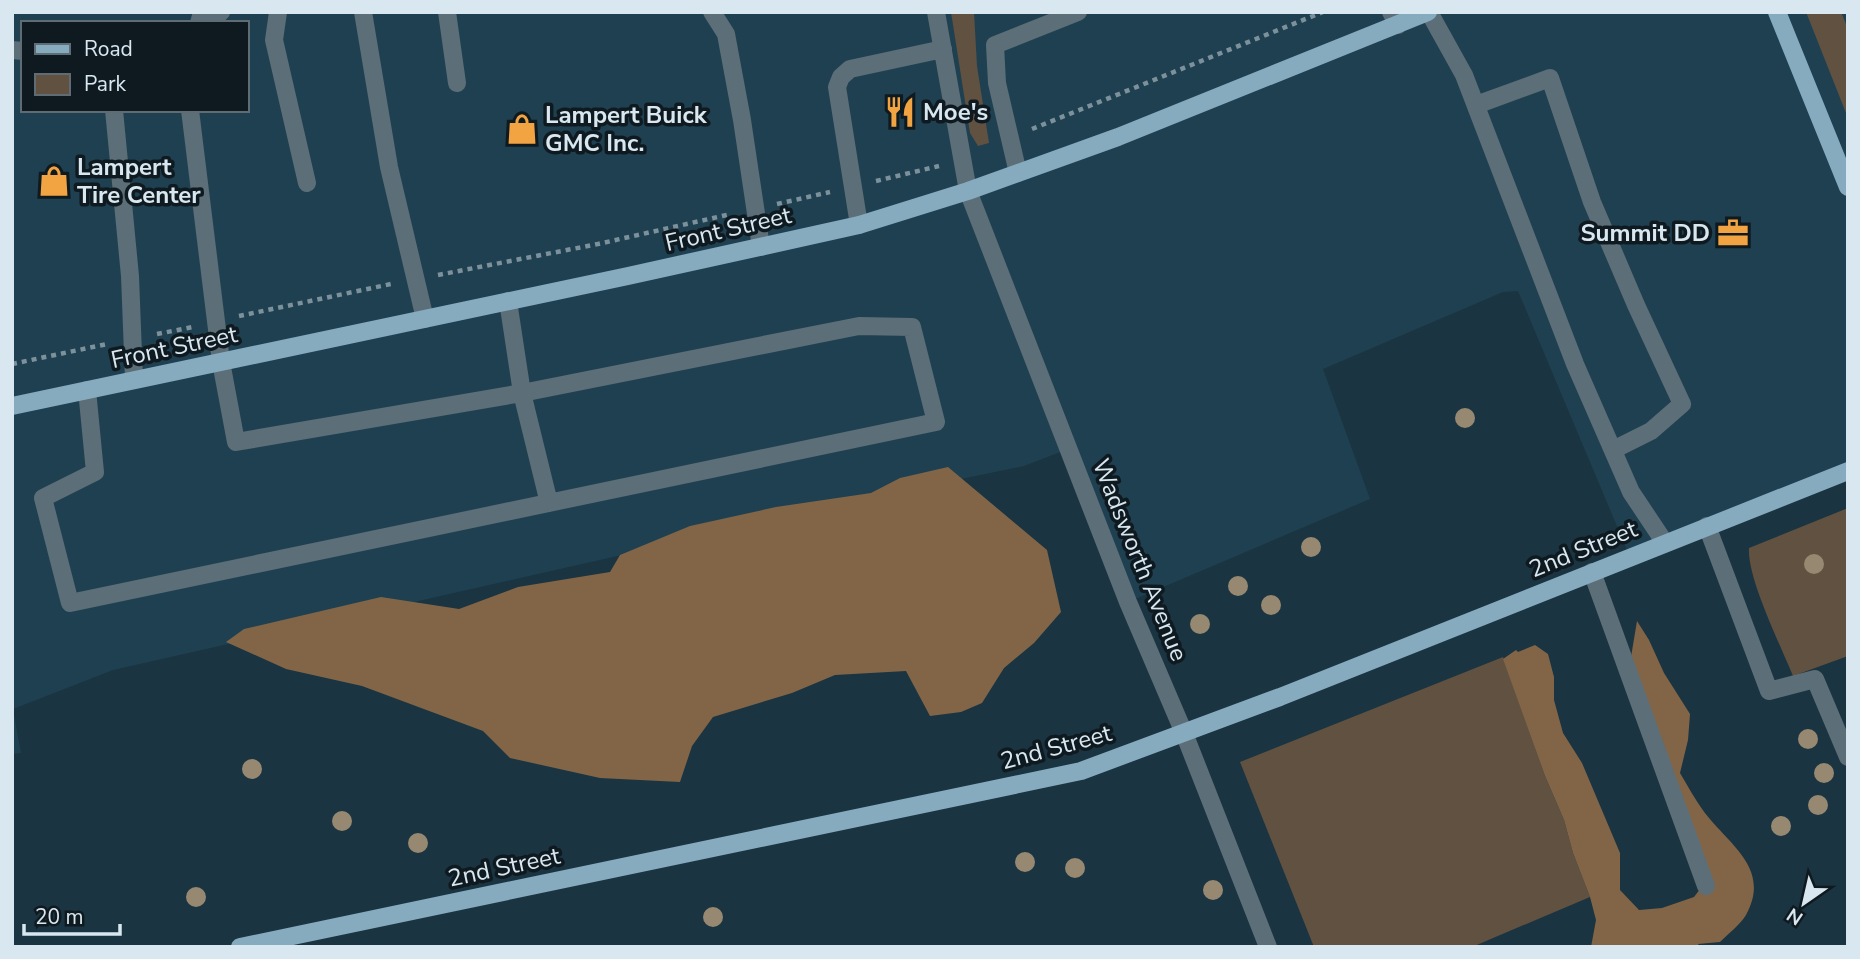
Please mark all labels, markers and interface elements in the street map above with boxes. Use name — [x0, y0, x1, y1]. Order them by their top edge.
legend — [21, 21, 248, 112]
text: Road — [84, 35, 133, 63]
text: Park — [84, 70, 126, 98]
restaurant icon: Moe's — [883, 95, 917, 129]
place label: Moe's — [923, 96, 988, 128]
place label: Lampert Buick GMC Inc. — [545, 99, 708, 159]
shop icon: Lampert Buick GMC Inc. — [505, 112, 539, 146]
place label: Lampert Tire Center — [77, 151, 201, 211]
shop icon: Lampert Tire Center — [37, 164, 71, 198]
street label: Front Street — [662, 199, 795, 259]
office icon: Summit DD — [1716, 216, 1750, 250]
place label: Summit DD — [1580, 217, 1710, 249]
street label: Front Street — [108, 318, 241, 376]
street label: Wadsworth Avenue — [1085, 454, 1195, 666]
street label: 2nd Street — [1524, 513, 1642, 585]
street label: 2nd Street — [997, 717, 1116, 777]
street label: 2nd Street — [445, 839, 564, 894]
north arrow — [1769, 868, 1839, 938]
scale bar — [24, 892, 121, 936]
text: N — [1782, 902, 1808, 931]
text: 20 m — [35, 903, 84, 931]

